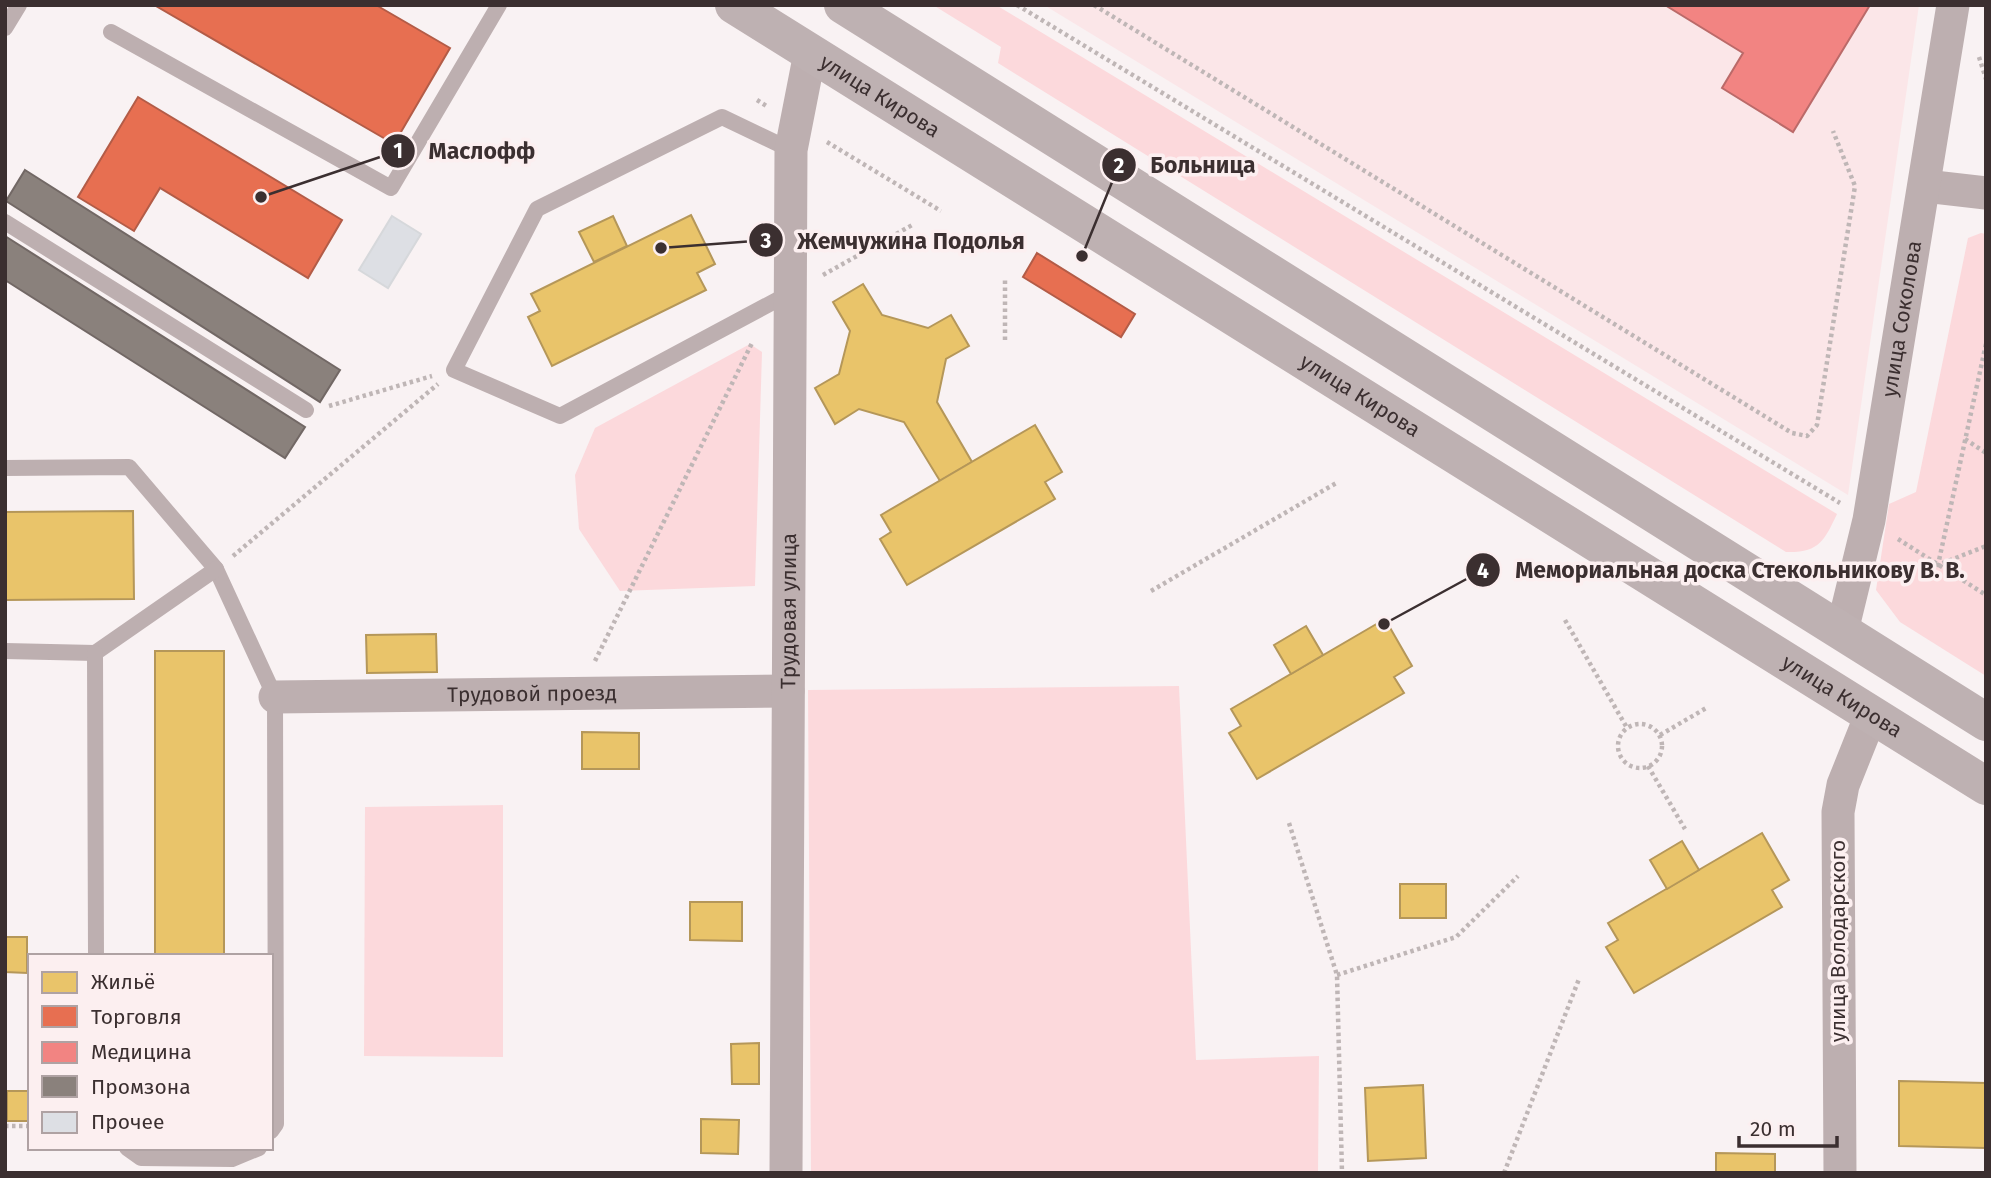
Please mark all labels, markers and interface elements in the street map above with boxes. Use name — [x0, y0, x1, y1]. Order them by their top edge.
street label: улица Кирова — [815, 49, 945, 143]
callout: Маслофф — [380, 129, 550, 173]
text: Маслофф — [429, 137, 535, 165]
text: 1 — [393, 138, 403, 164]
callout: Больница — [1101, 143, 1270, 187]
text: Больница — [1150, 151, 1256, 179]
text: 2 — [1114, 153, 1125, 179]
callout: Жемчужина Подолья — [748, 218, 1039, 262]
text: Жемчужина Подолья — [796, 227, 1025, 255]
text: 3 — [760, 228, 772, 254]
street label: улица Соколова — [1876, 239, 1927, 399]
street label: улица Кирова — [1295, 348, 1425, 443]
street label: Трудовая улица — [775, 533, 802, 689]
callout: Мемориальная доска Стекольникову В. В. — [1466, 548, 1978, 592]
text: Мемориальная доска Стекольникову В. В. — [1515, 556, 1965, 584]
text: 4 — [1477, 558, 1489, 584]
street label: улица Кирова — [1777, 649, 1907, 743]
street label: Трудовой проезд — [447, 680, 617, 708]
street label: улица Володарского — [1825, 840, 1851, 1042]
legend — [28, 954, 273, 1150]
text: Жильё — [91, 969, 155, 995]
text: Торговля — [91, 1004, 182, 1030]
text: Медицина — [91, 1039, 192, 1065]
text: Промзона — [91, 1074, 191, 1100]
scale bar — [1739, 1104, 1837, 1148]
text: Прочее — [91, 1109, 164, 1135]
text: 20 m — [1750, 1116, 1796, 1142]

